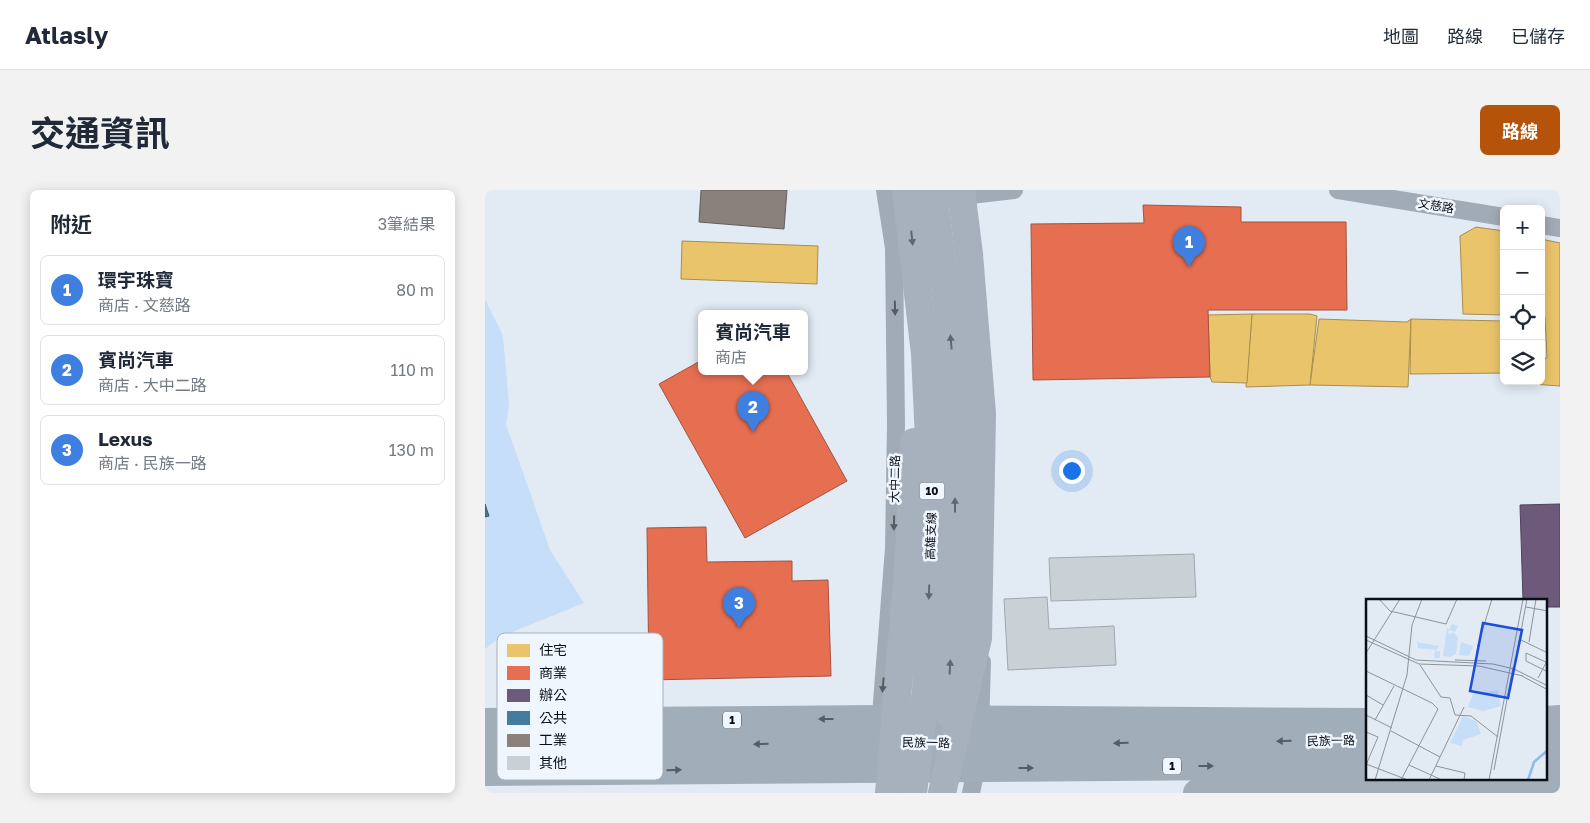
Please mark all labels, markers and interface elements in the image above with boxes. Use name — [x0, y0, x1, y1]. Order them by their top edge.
text: Atlasly — [25, 20, 108, 49]
text: 地圖 — [1383, 25, 1419, 47]
text: 路線 — [1447, 25, 1483, 47]
text: 已儲存 — [1511, 25, 1565, 47]
button: 路線 — [1480, 105, 1560, 155]
text: 交通資訊 — [30, 112, 170, 154]
street label: 文慈路 — [1417, 195, 1455, 216]
map controls — [1500, 205, 1545, 385]
button: + — [1500, 205, 1545, 250]
text: 附近 — [50, 211, 92, 237]
text: 3筆結果 — [378, 214, 435, 234]
pin: 1 — [1173, 226, 1205, 267]
one-way arrow — [908, 231, 916, 247]
button: − — [1500, 250, 1545, 295]
text: 環宇珠寶 — [98, 268, 174, 291]
text: 1 — [63, 280, 71, 300]
text: 80 m — [396, 280, 434, 300]
text: 商店 · 文慈路 — [98, 295, 191, 315]
button: locate — [1500, 295, 1545, 340]
one-way arrow — [891, 300, 899, 316]
popup — [698, 310, 808, 375]
text: 賓尚汽車 — [715, 320, 791, 343]
one-way arrow — [946, 334, 954, 350]
button: layers — [1500, 340, 1545, 385]
text: 商店 — [715, 347, 747, 367]
text: 賓尚汽車 — [98, 348, 174, 371]
text: 2 — [62, 360, 72, 380]
text: 110 m — [390, 360, 434, 380]
text: 商店 · 大中二路 — [98, 375, 207, 395]
pin: 2 — [737, 391, 769, 432]
text: Lexus — [98, 427, 153, 450]
text: 3 — [62, 440, 72, 460]
text: 130 m — [389, 440, 434, 460]
text: 商店 · 民族一路 — [98, 453, 207, 473]
street label: 大中二路 — [887, 455, 902, 503]
your location — [1059, 458, 1085, 484]
road number: 10 — [919, 482, 945, 500]
one-way arrow — [951, 497, 959, 513]
street label: 高雄支線 — [922, 512, 939, 560]
one-way arrow — [890, 515, 898, 531]
one-way arrow — [925, 585, 933, 601]
pin: 3 — [723, 587, 755, 628]
inset map — [1366, 599, 1547, 780]
legend — [497, 633, 663, 780]
text: 住宅 — [539, 641, 567, 658]
one-way arrow — [947, 659, 955, 675]
text: 商業 — [539, 664, 567, 681]
one-way arrow — [879, 677, 887, 693]
text: 辦公 — [539, 686, 567, 703]
text: 公共 — [539, 709, 567, 726]
road number: 1 — [723, 712, 741, 728]
one-way arrow — [818, 716, 834, 724]
text: 工業 — [539, 731, 567, 748]
street label: 民族一路 — [1307, 733, 1355, 748]
street label: 民族一路 — [902, 735, 950, 750]
one-way arrow — [1276, 737, 1292, 745]
one-way arrow — [1113, 739, 1129, 747]
one-way arrow — [753, 740, 769, 748]
text: 其他 — [539, 754, 567, 771]
road number: 1 — [1163, 758, 1181, 774]
one-way arrow — [1198, 762, 1214, 770]
one-way arrow — [1018, 764, 1034, 772]
one-way arrow — [666, 766, 682, 774]

